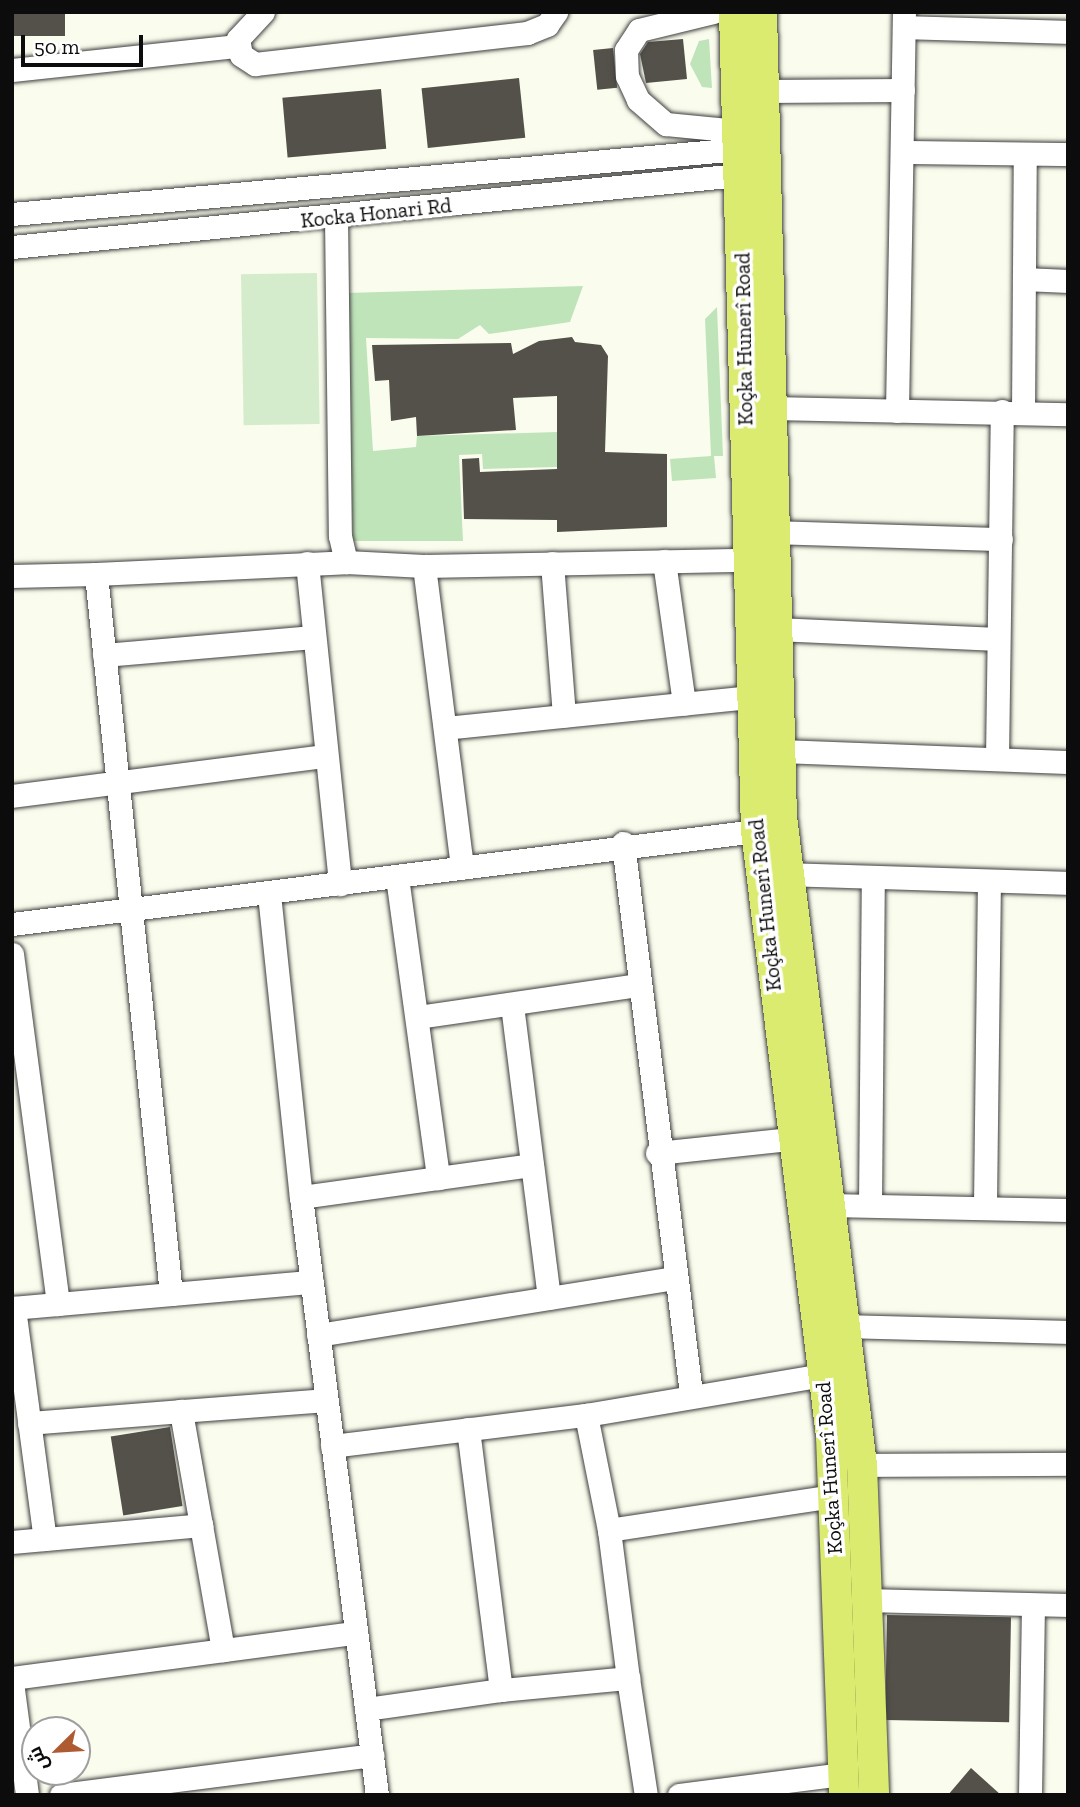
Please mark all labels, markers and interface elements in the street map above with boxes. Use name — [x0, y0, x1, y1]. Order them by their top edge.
scale bar — [24, 21, 147, 65]
text: 50 m — [34, 34, 80, 59]
street label: Kocka Honari Rd — [299, 193, 453, 233]
street label: Koçka Hunerî Road — [730, 252, 758, 426]
street label: Koçka Hunerî Road — [743, 818, 787, 992]
street label: Koçka Hunerî Road — [810, 1381, 848, 1555]
north arrow — [21, 1716, 91, 1786]
text: ش — [23, 1743, 54, 1775]

